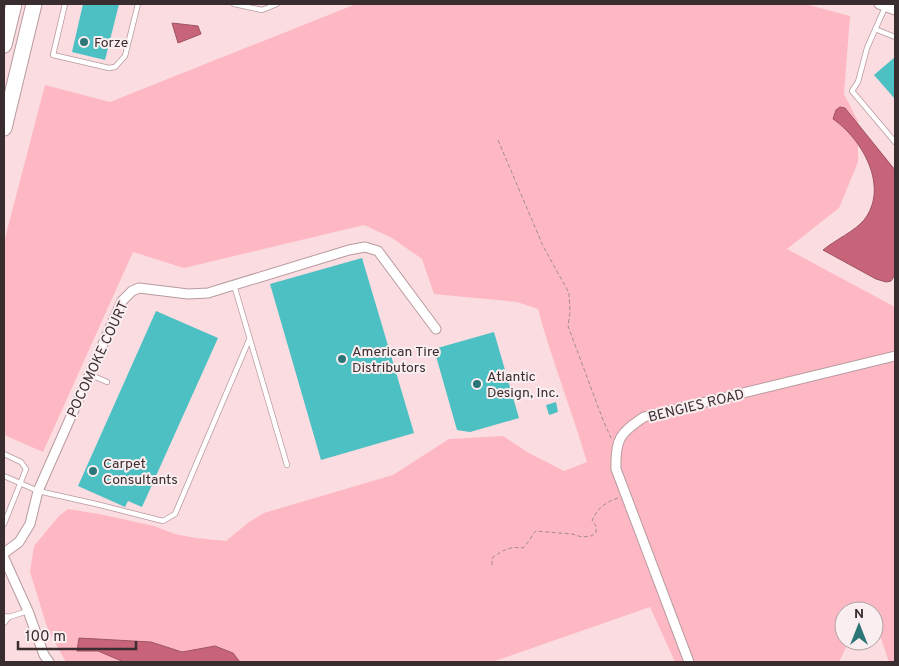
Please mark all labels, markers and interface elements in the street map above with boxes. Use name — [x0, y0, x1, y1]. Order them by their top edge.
place label: Forze — [94, 35, 128, 52]
marker: Forze — [78, 36, 90, 48]
street label: POCOMOKE COURT — [64, 299, 133, 420]
place label: American Tire Distributors — [352, 344, 440, 377]
marker: American Tire Distributors — [336, 353, 348, 365]
place label: Atlantic Design, Inc. — [487, 369, 559, 402]
marker: Atlantic Design, Inc. — [471, 378, 483, 390]
street label: BENGIES ROAD — [647, 386, 746, 427]
place label: Carpet Consultants — [103, 456, 178, 489]
marker: Carpet Consultants — [87, 465, 99, 477]
north arrow — [834, 601, 884, 651]
text: N — [854, 606, 864, 623]
scale bar — [18, 618, 135, 650]
text: 100 m — [25, 628, 66, 647]

